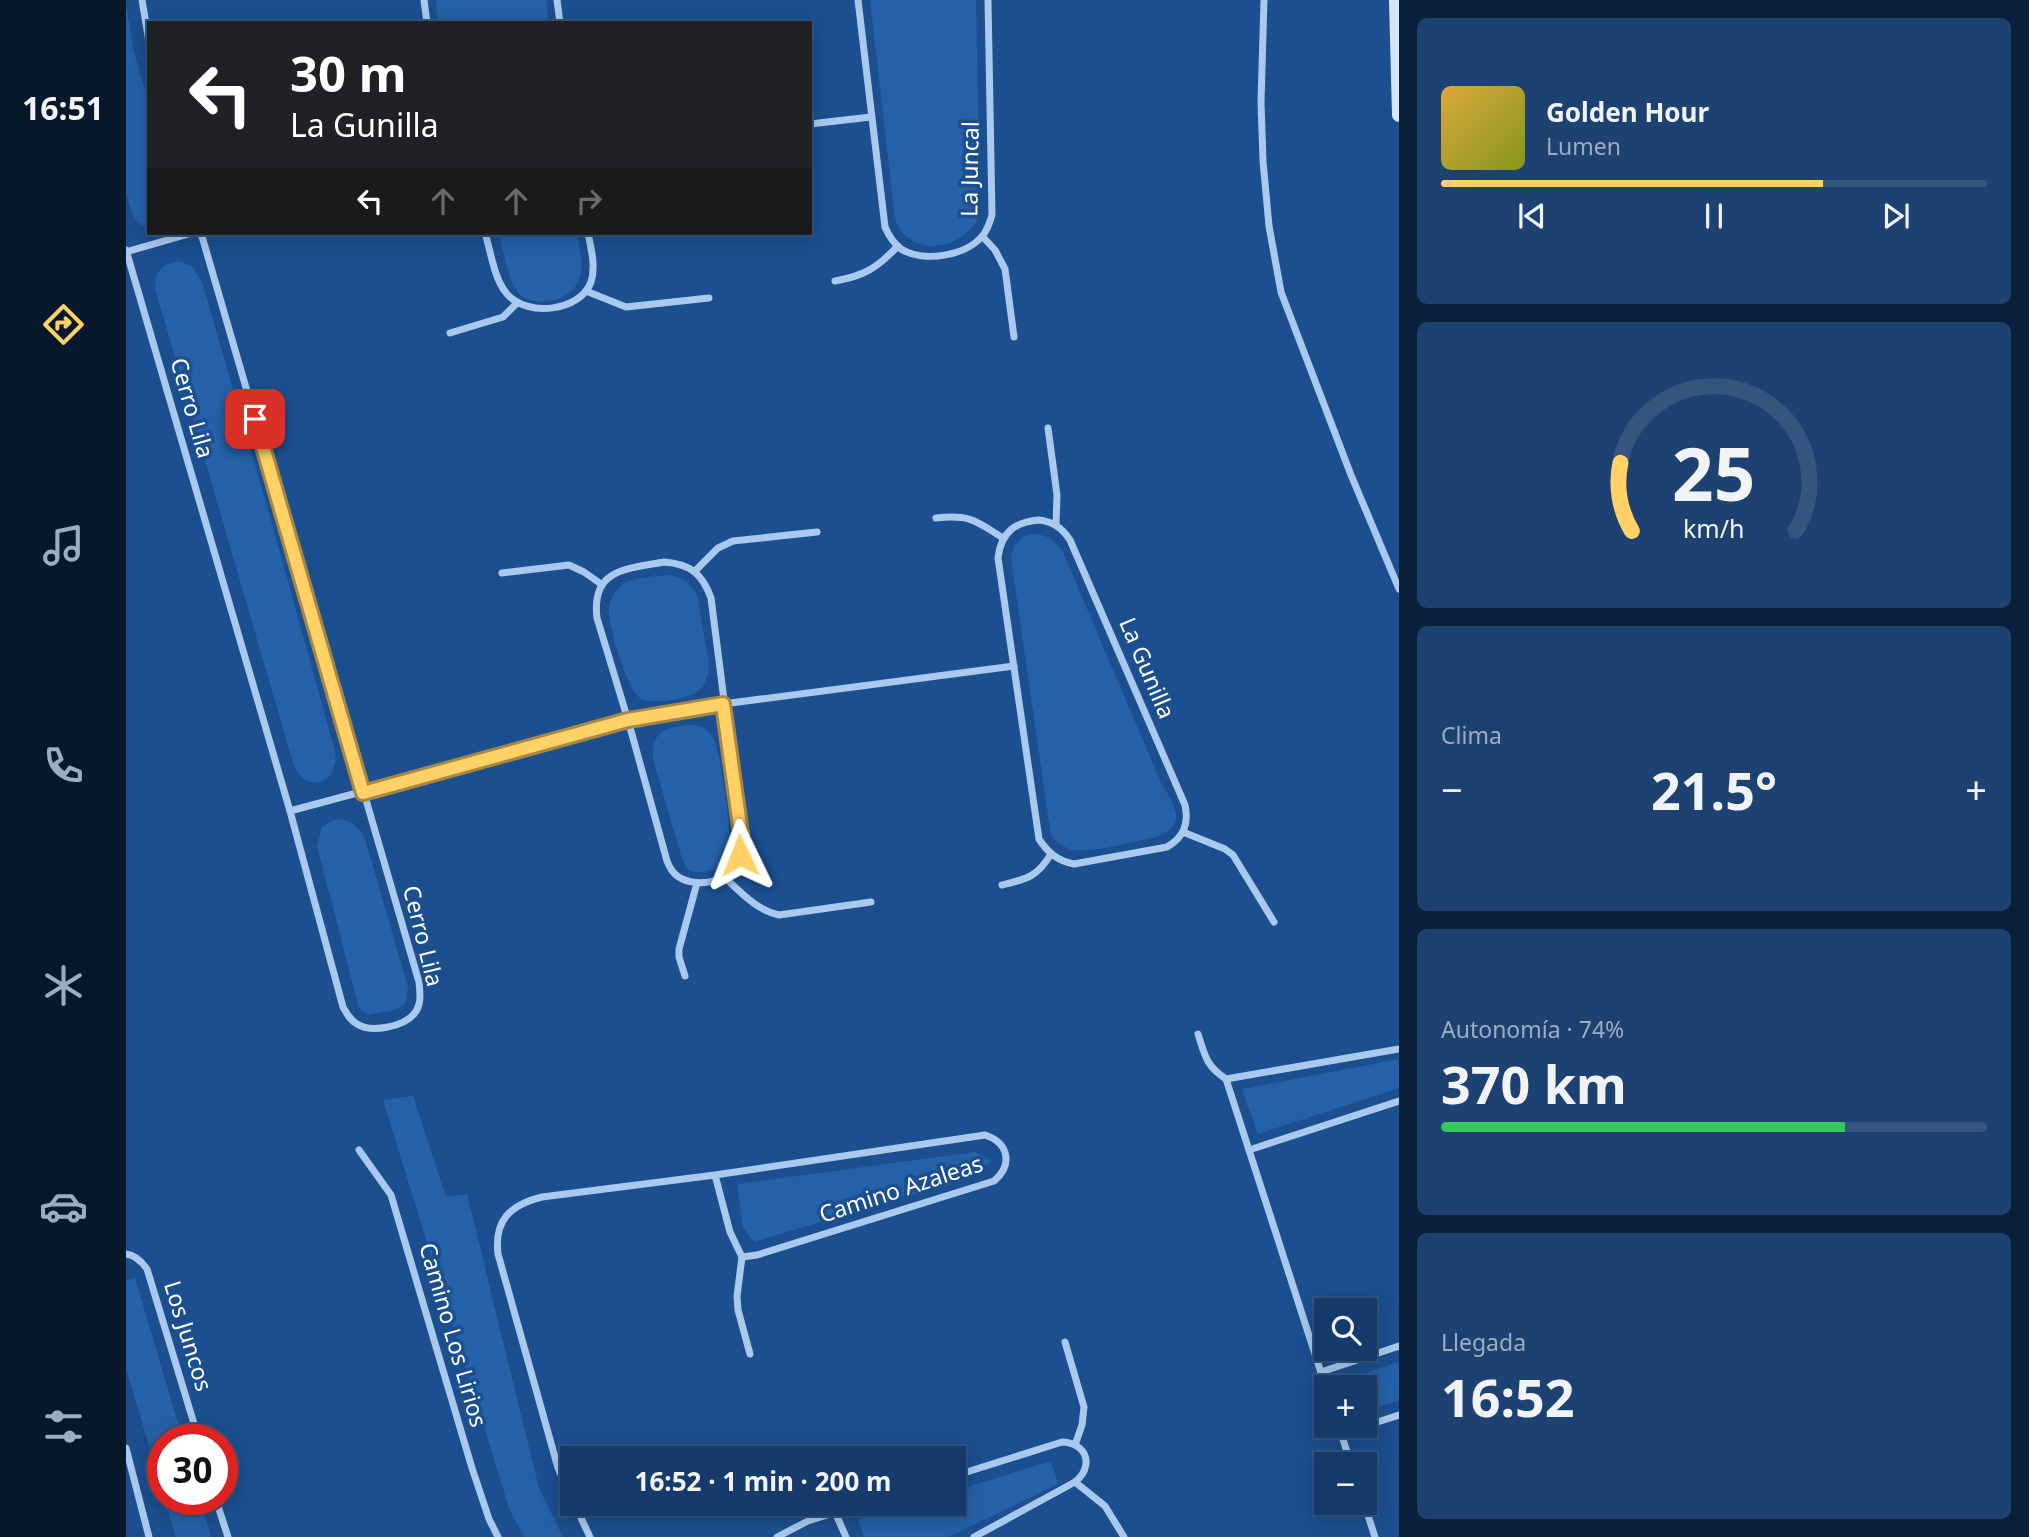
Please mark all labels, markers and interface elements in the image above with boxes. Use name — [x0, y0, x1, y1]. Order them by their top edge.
text: 30 m — [290, 40, 407, 106]
icon: left — [175, 49, 266, 140]
text: 16:51 — [22, 86, 104, 129]
text: Golden Hour — [1546, 94, 1709, 130]
text: La Gunilla — [290, 103, 439, 146]
street label: La Juncal — [952, 121, 986, 217]
text: Lumen — [1546, 130, 1621, 162]
icon: left — [351, 182, 389, 220]
icon: ahead — [424, 182, 462, 220]
icon: ahead — [497, 182, 535, 220]
icon: right — [570, 182, 608, 220]
icon: previous — [1513, 197, 1551, 235]
icon: pause — [1695, 197, 1733, 235]
icon: next — [1877, 197, 1915, 235]
icon: directions — [39, 300, 88, 349]
street label: Cerro Lila — [163, 354, 223, 462]
pin — [225, 389, 285, 449]
icon: arrive — [236, 400, 274, 438]
text: 25 — [1672, 423, 1756, 522]
text: km/h — [1683, 510, 1745, 544]
icon: music — [39, 521, 88, 570]
street label: La Gunilla — [1112, 612, 1184, 723]
text: Clima — [1441, 719, 1502, 751]
icon: phone — [39, 741, 88, 790]
text: 21.5° — [1651, 754, 1777, 825]
text: − — [1441, 763, 1463, 815]
text: + — [1965, 763, 1987, 815]
position arrow — [703, 818, 777, 892]
street label: Cerro Lila — [396, 882, 452, 989]
icon: climate — [39, 961, 88, 1010]
text: Autonomía · 74% — [1441, 1013, 1624, 1045]
text: 370 km — [1441, 1048, 1627, 1119]
street label: Camino Azaleas — [815, 1147, 987, 1230]
icon: car — [39, 1182, 88, 1231]
street label: Camino Los Lirios — [412, 1239, 496, 1431]
street label: Los Juncos — [157, 1277, 221, 1395]
map controls — [1314, 1298, 1377, 1515]
button: search — [1314, 1298, 1377, 1361]
text: Llegada — [1441, 1326, 1526, 1358]
text: 16:52 — [1441, 1361, 1575, 1432]
button: + — [1314, 1375, 1377, 1438]
icon: filters — [39, 1402, 88, 1451]
speed limit sign: 30 — [147, 1424, 238, 1515]
button: − — [1314, 1452, 1377, 1515]
text: 16:52 · 1 min · 200 m — [635, 1463, 891, 1499]

